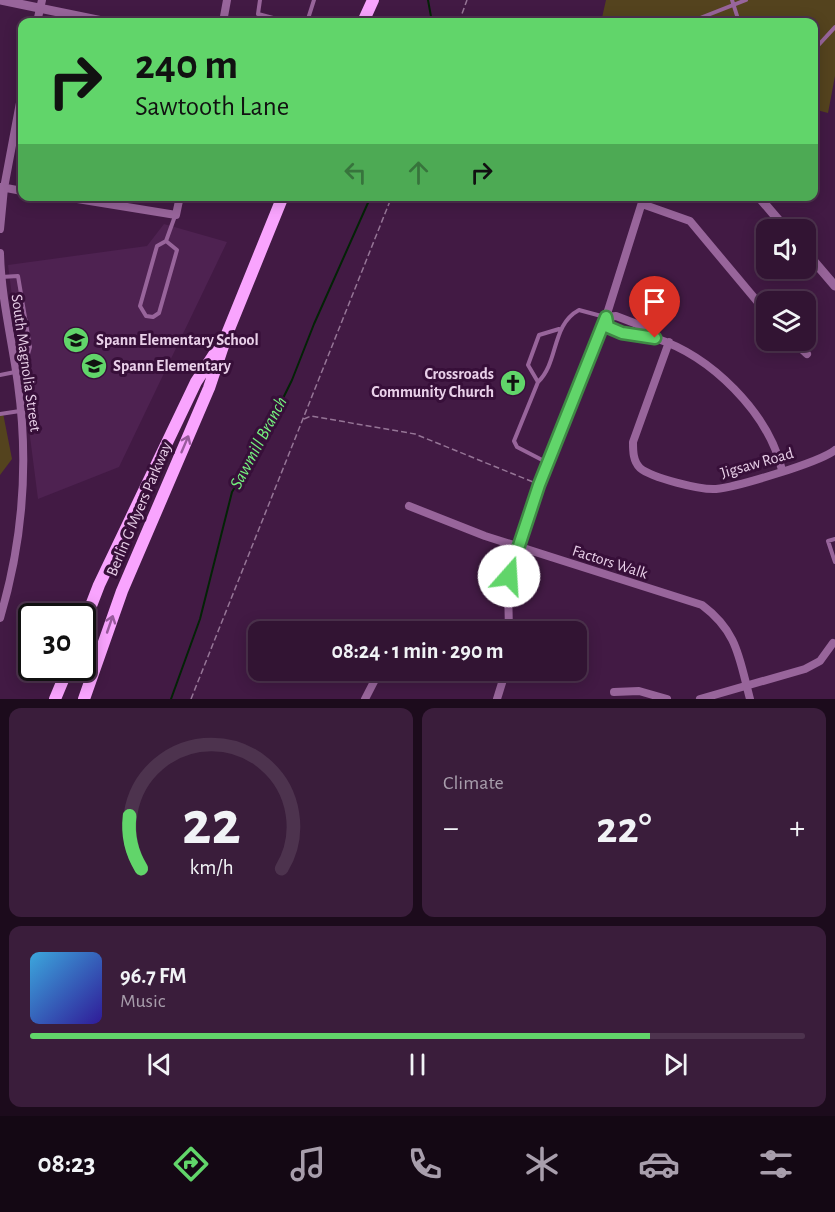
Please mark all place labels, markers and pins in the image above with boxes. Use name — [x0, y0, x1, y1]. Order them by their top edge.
pin — [629, 276, 680, 338]
school or university icon: Spann Elementary School — [61, 325, 91, 355]
place label: Spann Elementary School — [96, 332, 259, 349]
school or university icon: Spann Elementary — [79, 351, 109, 381]
place label: Spann Elementary — [113, 358, 232, 375]
place label: Crossroads Community Church — [371, 366, 494, 401]
church icon: Crossroads Community Church — [498, 368, 528, 398]

